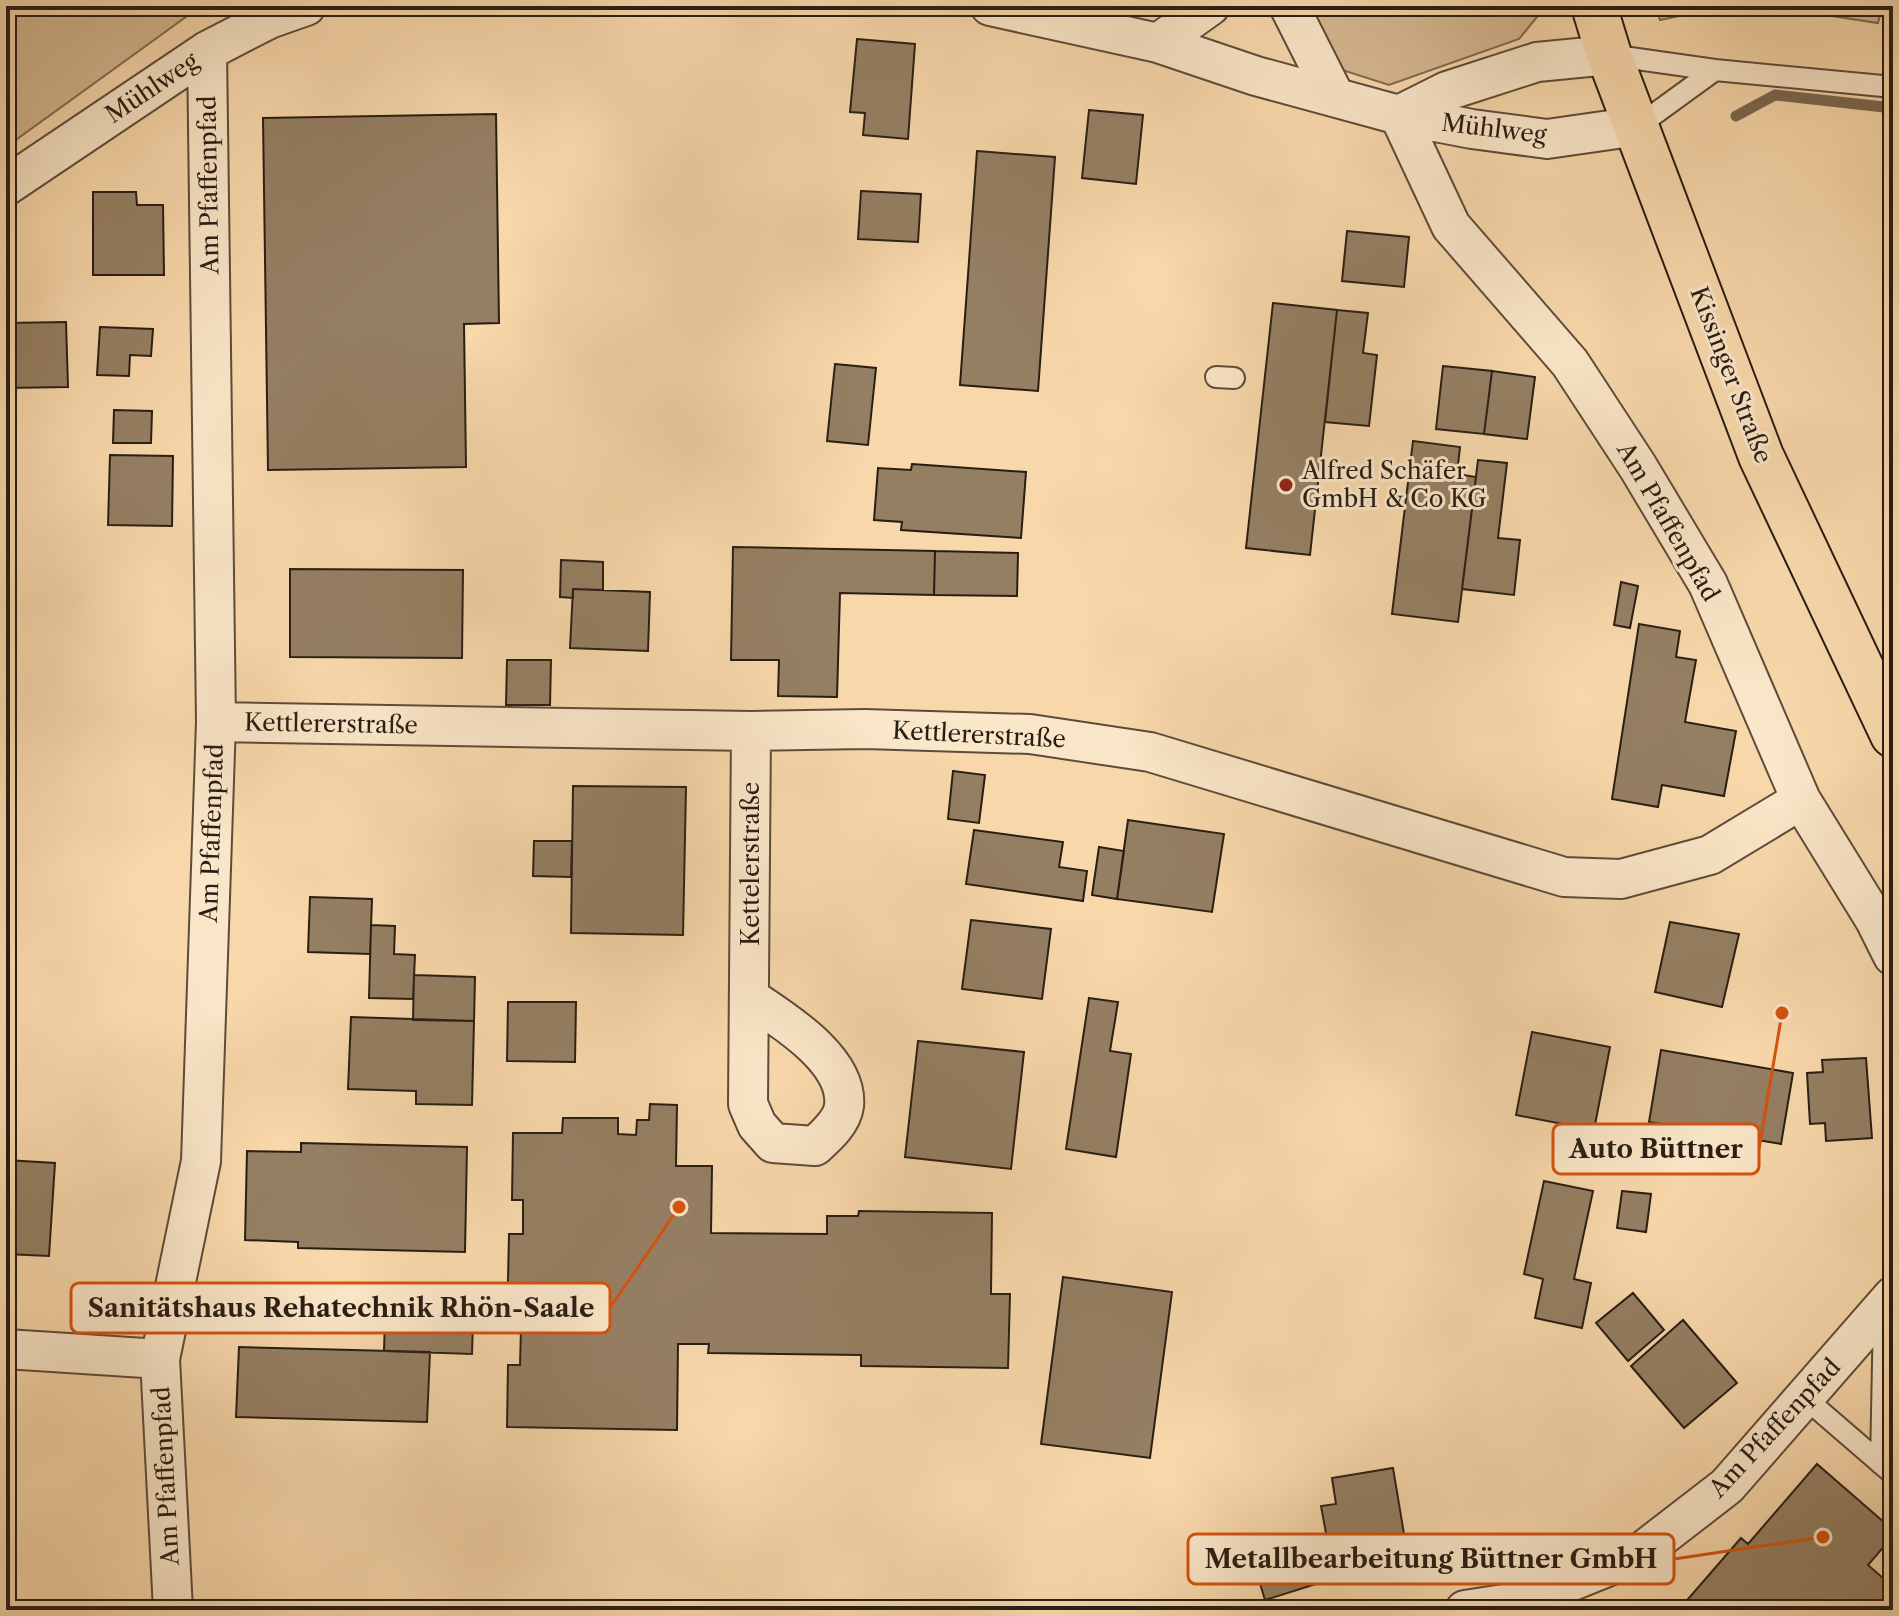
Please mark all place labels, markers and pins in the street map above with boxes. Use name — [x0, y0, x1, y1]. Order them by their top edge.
place label: Alfred Schäfer GmbH & Co KG — [1301, 456, 1487, 513]
marker: Alfred Schäfer GmbH & Co KG — [1277, 476, 1295, 494]
callout: Auto Büttner — [1553, 1124, 1759, 1174]
callout: Sanitätshaus Rehatechnik Rhön-Saale — [71, 1283, 610, 1333]
callout: Metallbearbeitung Büttner GmbH — [1188, 1534, 1674, 1584]

